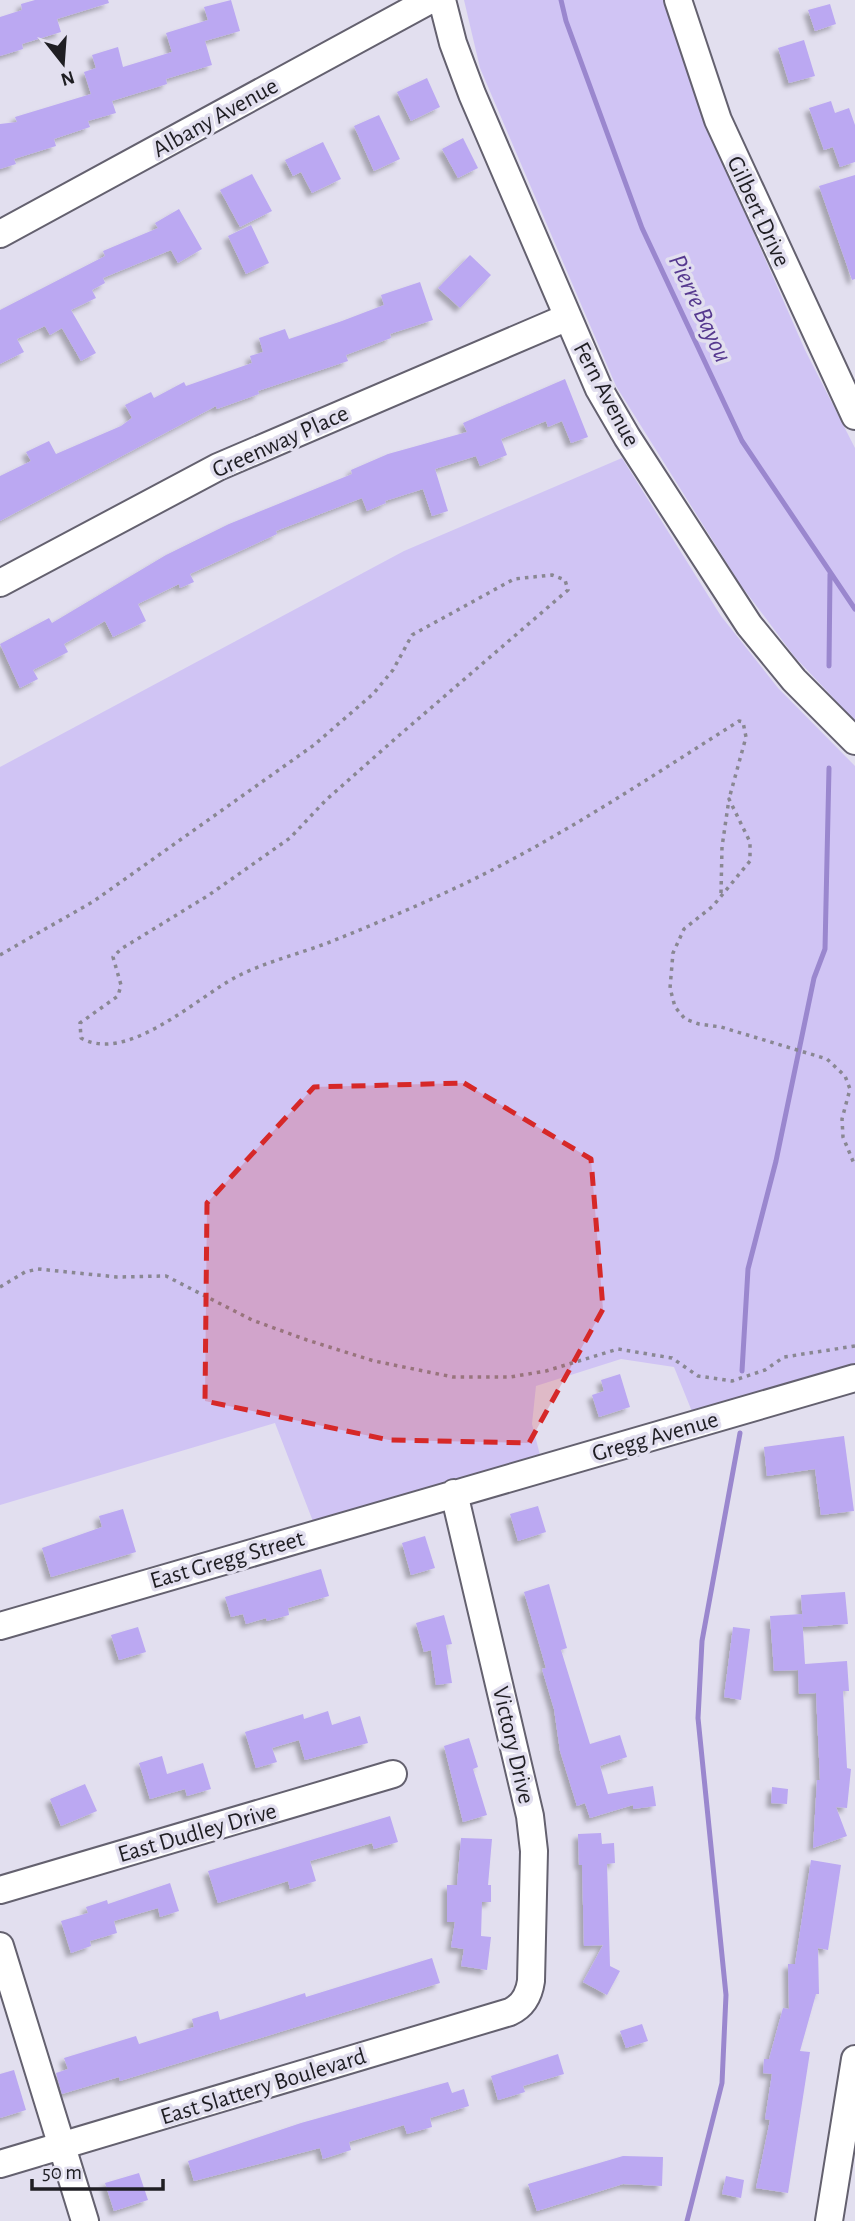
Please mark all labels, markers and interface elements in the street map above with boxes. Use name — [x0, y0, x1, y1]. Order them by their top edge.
north arrow — [28, 28, 98, 98]
text: N — [58, 67, 77, 89]
street label: Albany Avenue — [149, 74, 282, 162]
street label: Gilbert Drive — [722, 153, 794, 270]
water label: Pierre Bayou — [664, 250, 736, 367]
street label: Fern Avenue — [569, 338, 644, 451]
street label: Greenway Place — [209, 401, 352, 483]
street label: Gregg Avenue — [590, 1408, 721, 1466]
street label: East Gregg Street — [148, 1526, 307, 1593]
street label: Victory Drive — [488, 1684, 538, 1806]
street label: East Dudley Drive — [115, 1799, 279, 1867]
street label: East Slattery Boulevard — [158, 2044, 369, 2130]
scale bar — [32, 2148, 163, 2192]
text: 50 m — [42, 2162, 82, 2183]

